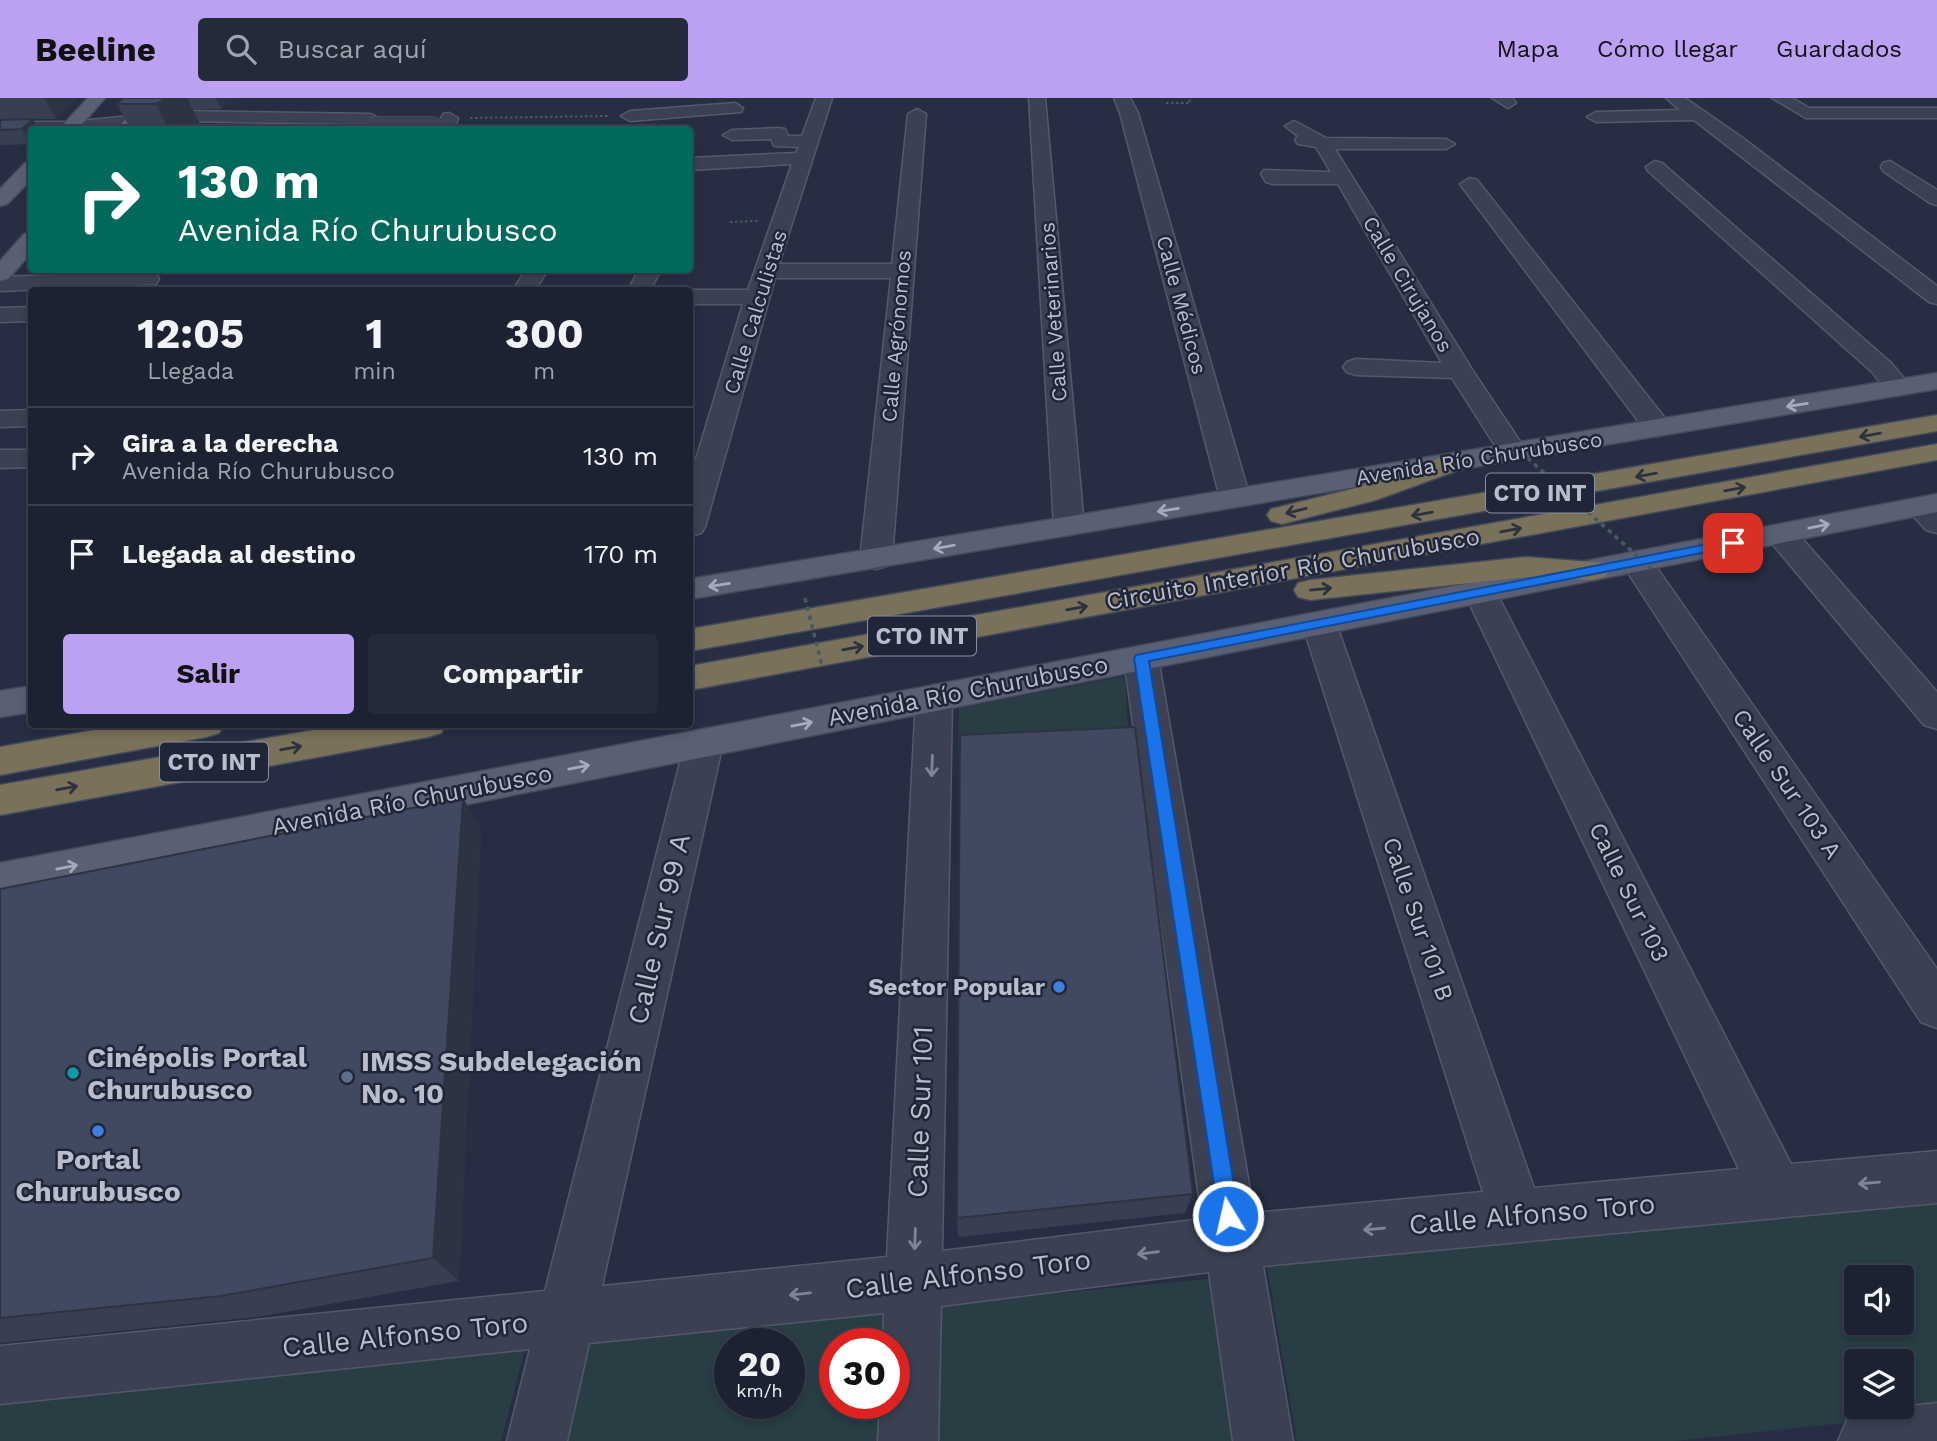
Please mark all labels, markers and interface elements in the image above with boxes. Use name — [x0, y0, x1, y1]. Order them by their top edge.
search box — [198, 18, 688, 81]
text: Beeline — [35, 30, 156, 69]
icon: search — [222, 30, 260, 68]
text: Buscar aquí — [278, 34, 427, 64]
text: Mapa — [1497, 35, 1559, 63]
text: Cómo llegar — [1597, 35, 1738, 63]
text: Guardados — [1776, 35, 1902, 63]
text: 130 m — [178, 152, 320, 210]
icon: right — [63, 154, 154, 245]
text: Avenida Río Churubusco — [178, 211, 558, 249]
street label: Calle Cirujanos — [1358, 212, 1458, 356]
street label: Calle Veterinarios — [1034, 221, 1072, 403]
street label: Calle Calculistas — [718, 227, 792, 397]
street label: Calle Médicos — [1151, 233, 1213, 377]
street label: Calle Agrónomos — [876, 249, 916, 423]
text: 12:05 — [137, 309, 244, 358]
text: 1 — [365, 309, 384, 358]
text: 300 — [505, 309, 584, 358]
text: Llegada — [147, 358, 234, 385]
text: min — [353, 358, 396, 385]
text: m — [533, 358, 555, 385]
one-way arrow — [1786, 399, 1809, 412]
street label: Avenida Río Churubusco — [1354, 426, 1604, 490]
text: Gira a la derecha — [122, 428, 338, 458]
one-way arrow — [1859, 429, 1882, 442]
icon: right — [63, 437, 101, 475]
text: 130 m — [583, 441, 658, 471]
text: Avenida Río Churubusco — [122, 458, 395, 485]
one-way arrow — [1635, 469, 1658, 482]
road number: CTO INT — [1486, 474, 1594, 512]
one-way arrow — [1723, 482, 1746, 495]
one-way arrow — [1157, 504, 1180, 517]
one-way arrow — [1285, 505, 1308, 519]
one-way arrow — [1411, 508, 1434, 521]
pin — [1703, 513, 1763, 573]
one-way arrow — [1807, 519, 1830, 533]
street label: Circuito Interior Río Churubusco — [1104, 522, 1482, 616]
one-way arrow — [1499, 522, 1522, 536]
icon: arrive — [1714, 524, 1752, 562]
icon: arrive — [63, 535, 101, 573]
text: Llegada al destino — [122, 539, 356, 569]
text: 170 m — [584, 539, 658, 569]
one-way arrow — [933, 541, 956, 554]
one-way arrow — [708, 579, 731, 592]
one-way arrow — [1309, 582, 1331, 595]
one-way arrow — [1065, 601, 1088, 615]
road number: CTO INT — [868, 616, 976, 656]
button: Salir — [63, 634, 354, 714]
button: Compartir — [368, 634, 658, 714]
one-way arrow — [841, 641, 864, 655]
street label: Avenida Río Churubusco — [826, 650, 1110, 732]
street label: Calle Sur 103 A — [1727, 704, 1848, 864]
one-way arrow — [790, 716, 813, 730]
one-way arrow — [279, 741, 302, 755]
road number: CTO INT — [160, 742, 268, 782]
one-way arrow — [925, 755, 939, 778]
street label: Avenida Río Churubusco — [270, 759, 554, 841]
one-way arrow — [567, 760, 590, 774]
one-way arrow — [55, 781, 78, 794]
street label: Calle Sur 103 — [1583, 818, 1675, 966]
street label: Calle Sur 99 A — [621, 830, 697, 1028]
street label: Calle Sur 101 B — [1377, 833, 1459, 1005]
one-way arrow — [55, 859, 78, 873]
place label: Sector Popular — [868, 973, 1046, 1001]
marker: Sector Popular — [1051, 979, 1067, 995]
street label: Calle Sur 101 — [901, 1025, 939, 1199]
place label: Cinépolis Portal Churubusco — [87, 1041, 308, 1106]
place label: IMSS Subdelegación No. 10 — [361, 1045, 642, 1110]
marker: Cinépolis Portal Churubusco — [65, 1065, 81, 1081]
marker: IMSS Subdelegación No. 10 — [339, 1069, 355, 1085]
marker: Portal Churubusco — [90, 1123, 106, 1139]
place label: Portal Churubusco — [15, 1143, 181, 1208]
one-way arrow — [1858, 1177, 1881, 1190]
position arrow — [1191, 1179, 1265, 1253]
street label: Calle Alfonso Toro — [1407, 1187, 1657, 1241]
one-way arrow — [1363, 1222, 1386, 1235]
one-way arrow — [909, 1227, 922, 1250]
street label: Calle Alfonso Toro — [843, 1243, 1093, 1305]
one-way arrow — [1137, 1246, 1160, 1259]
map controls — [1844, 1265, 1914, 1419]
button: sound — [1844, 1265, 1914, 1335]
one-way arrow — [790, 1288, 812, 1301]
street label: Calle Alfonso Toro — [280, 1306, 530, 1364]
speed limit sign: 30 — [819, 1328, 910, 1419]
text: 20 — [738, 1343, 781, 1385]
button: layers — [1844, 1349, 1914, 1419]
text: km/h — [736, 1380, 783, 1401]

